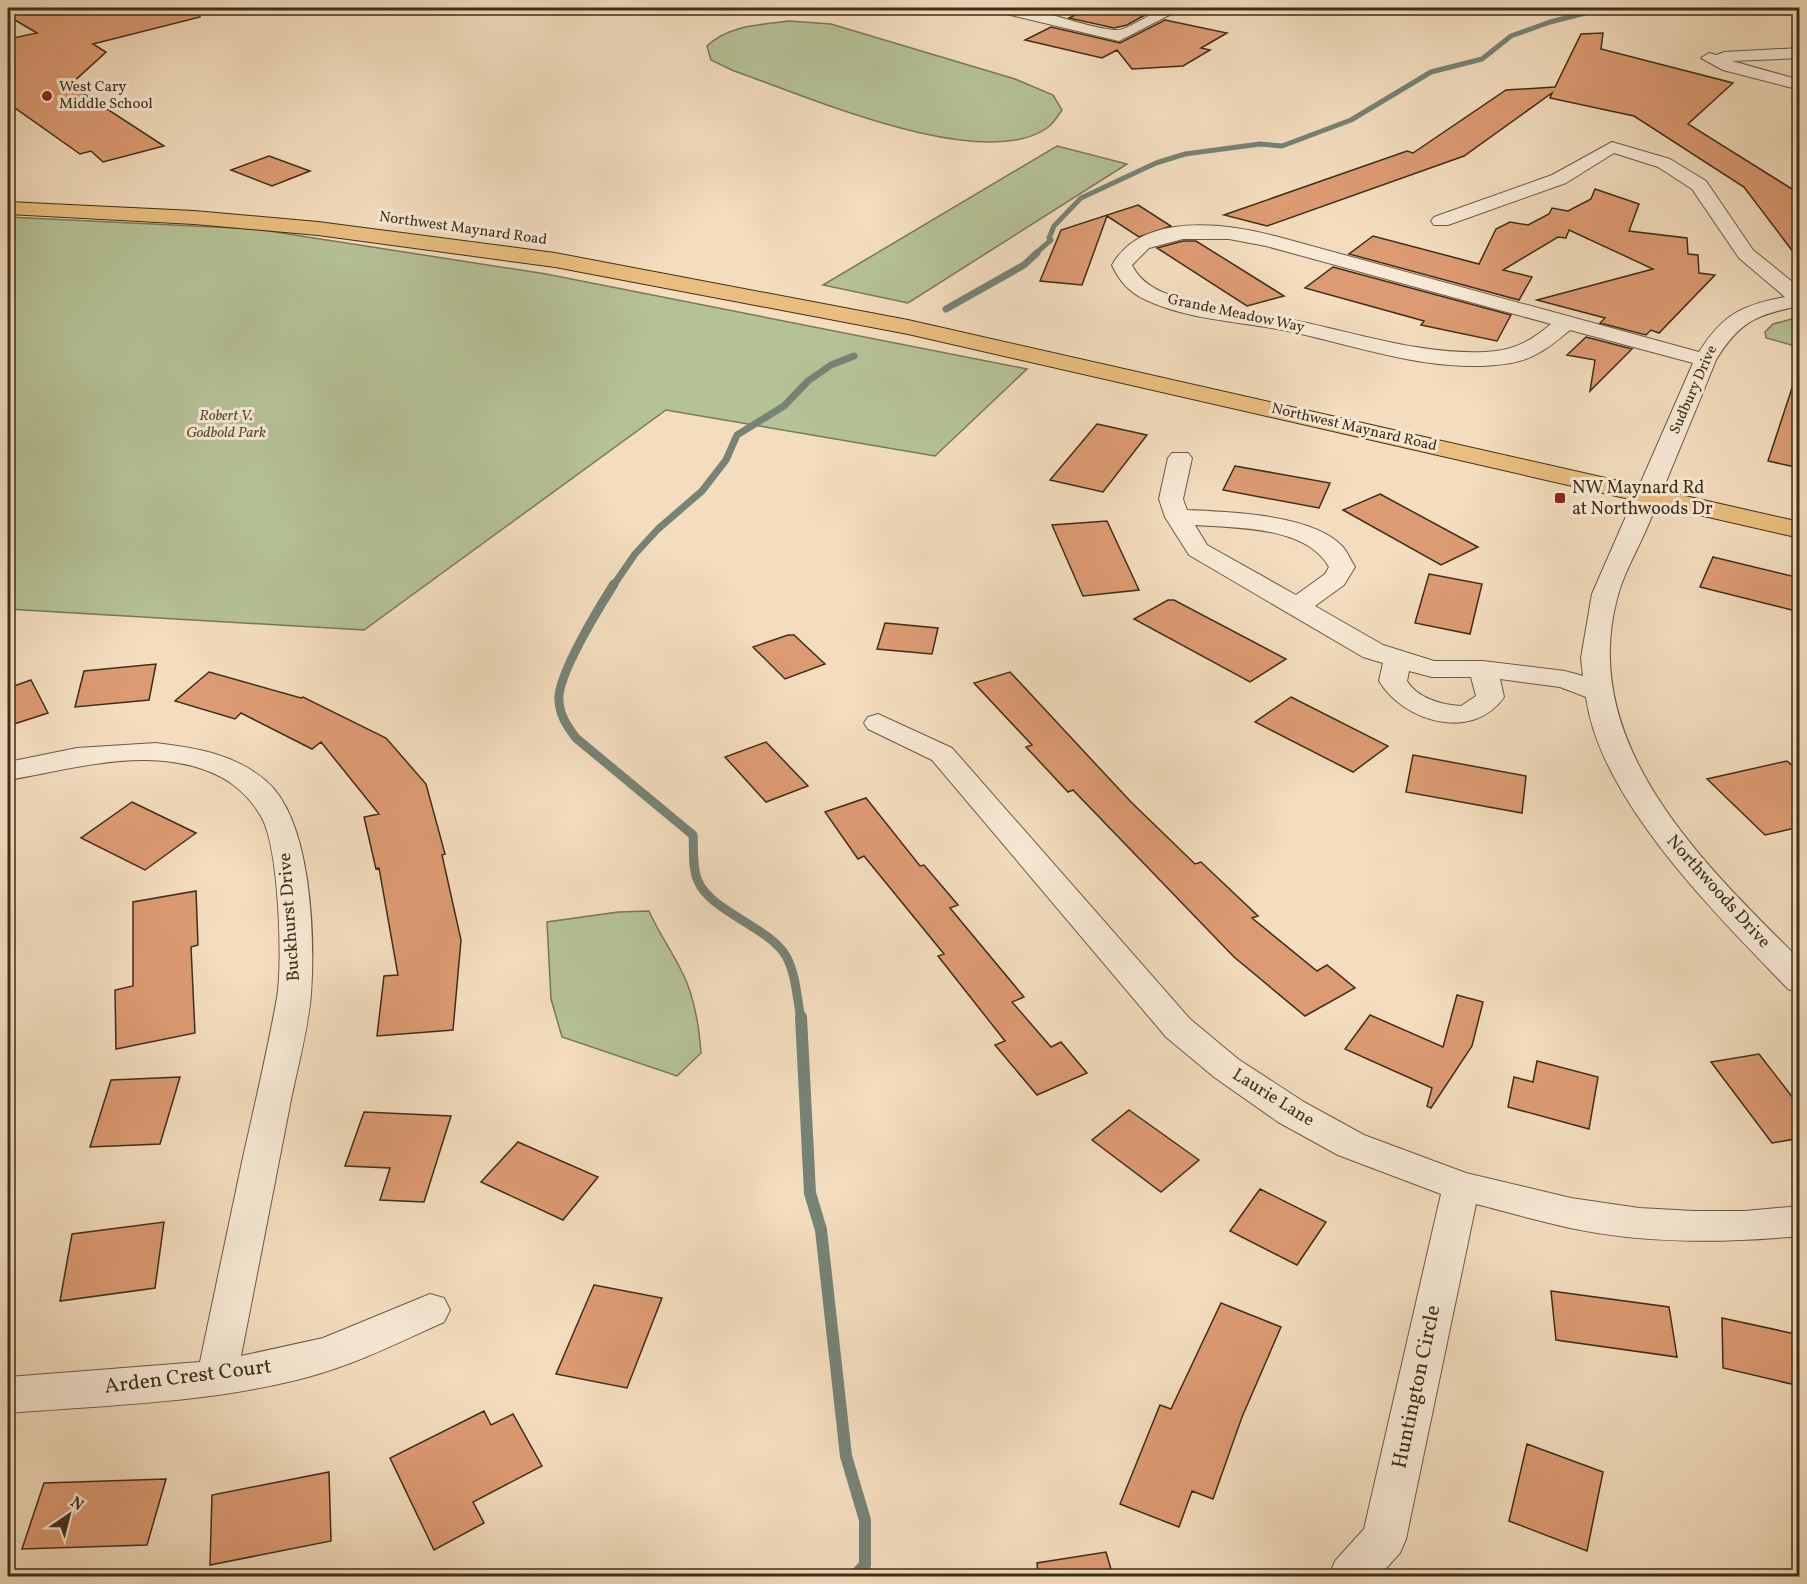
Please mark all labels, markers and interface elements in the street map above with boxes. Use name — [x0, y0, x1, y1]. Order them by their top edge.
place label: West Cary Middle School — [59, 77, 153, 115]
marker: West Cary Middle School — [40, 89, 54, 103]
street label: Northwest Maynard Road — [378, 207, 548, 251]
street label: Grande Meadow Way — [1166, 289, 1306, 339]
street label: Sudbury Drive — [1665, 342, 1723, 438]
street label: Northwest Maynard Road — [1269, 399, 1439, 457]
park label: Robert V. Godbold Park — [186, 406, 266, 444]
place label: NW Maynard Rd at Northwoods Dr — [1572, 476, 1713, 522]
marker: NW Maynard Rd at Northwoods Dr — [1553, 491, 1567, 505]
street label: Northwoods Drive — [1660, 830, 1776, 954]
street label: Buckhurst Drive — [273, 852, 307, 982]
street label: Laurie Lane — [1227, 1063, 1319, 1133]
street label: Huntington Circle — [1386, 1303, 1448, 1471]
street label: Arden Crest Court — [103, 1352, 273, 1402]
north arrow — [39, 1485, 99, 1545]
text: N — [65, 1492, 88, 1517]

